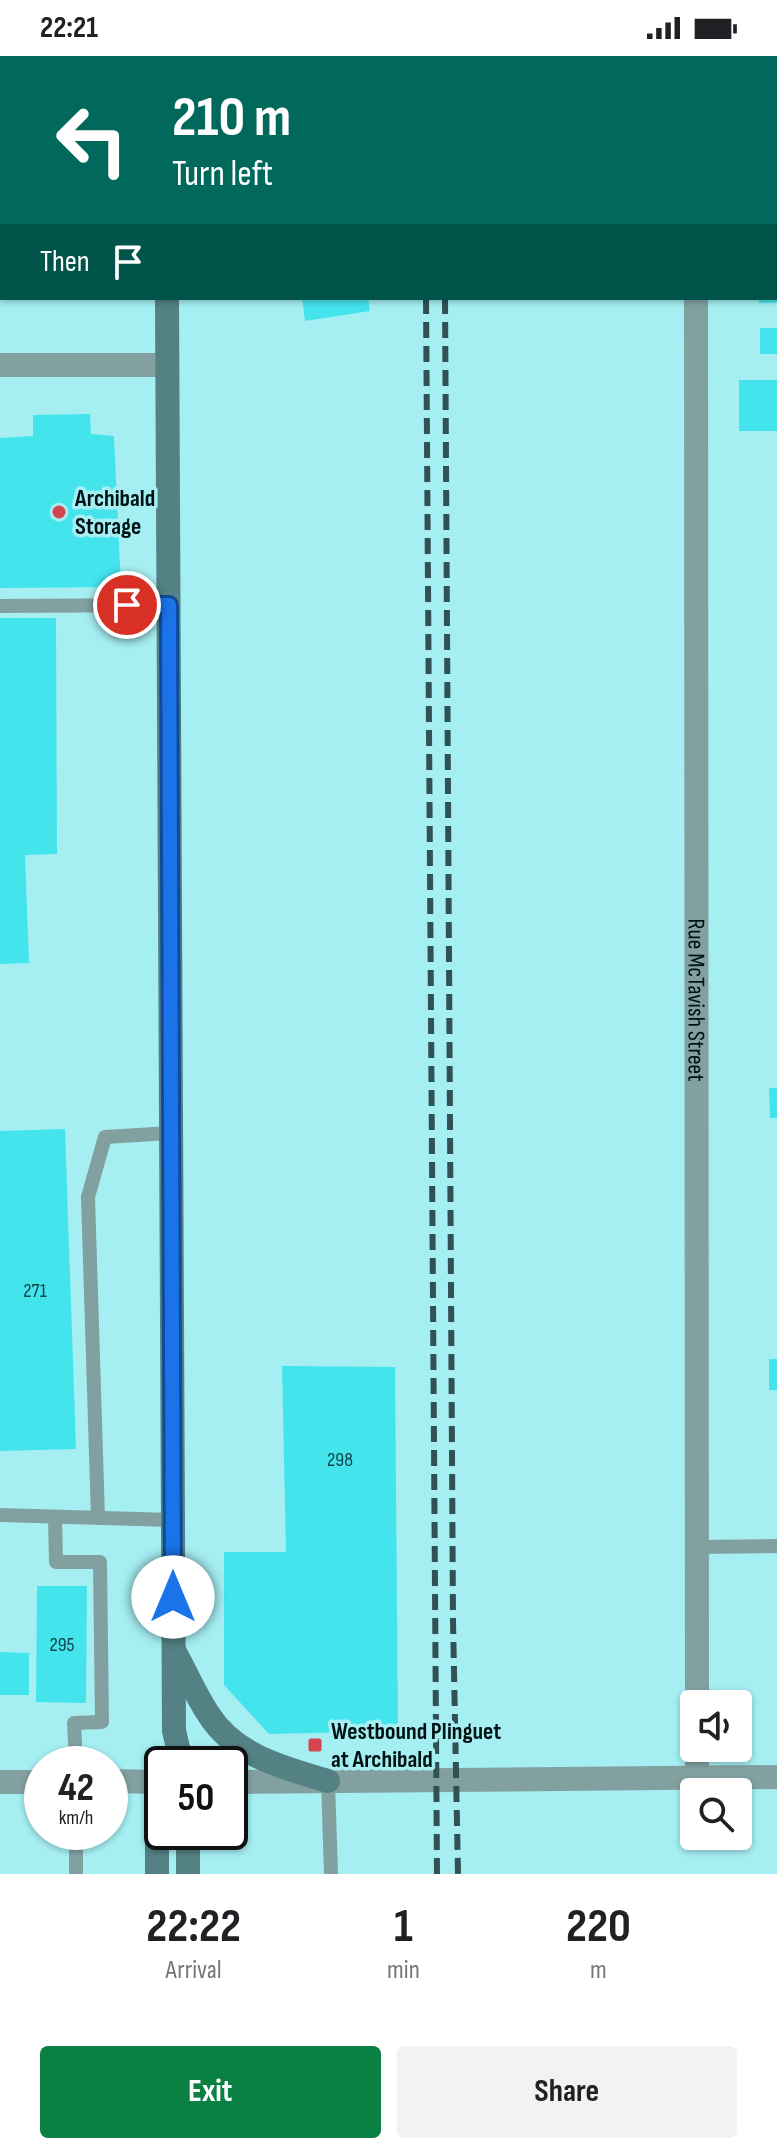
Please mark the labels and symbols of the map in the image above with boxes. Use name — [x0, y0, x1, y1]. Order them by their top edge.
place label: Archibald Storage — [74, 484, 155, 541]
marker: Archibald Storage — [50, 503, 68, 521]
pin — [93, 571, 161, 639]
street label: Rue McTavish Street — [681, 919, 711, 1081]
house number: 271 — [23, 1279, 47, 1303]
house number: 298 — [327, 1448, 353, 1472]
position arrow — [131, 1555, 215, 1639]
house number: 295 — [49, 1633, 75, 1657]
place label: Westbound Plinguet at Archibald — [331, 1717, 501, 1774]
marker: Westbound Plinguet at Archibald — [306, 1736, 324, 1754]
speed limit sign: 50 — [144, 1746, 248, 1850]

